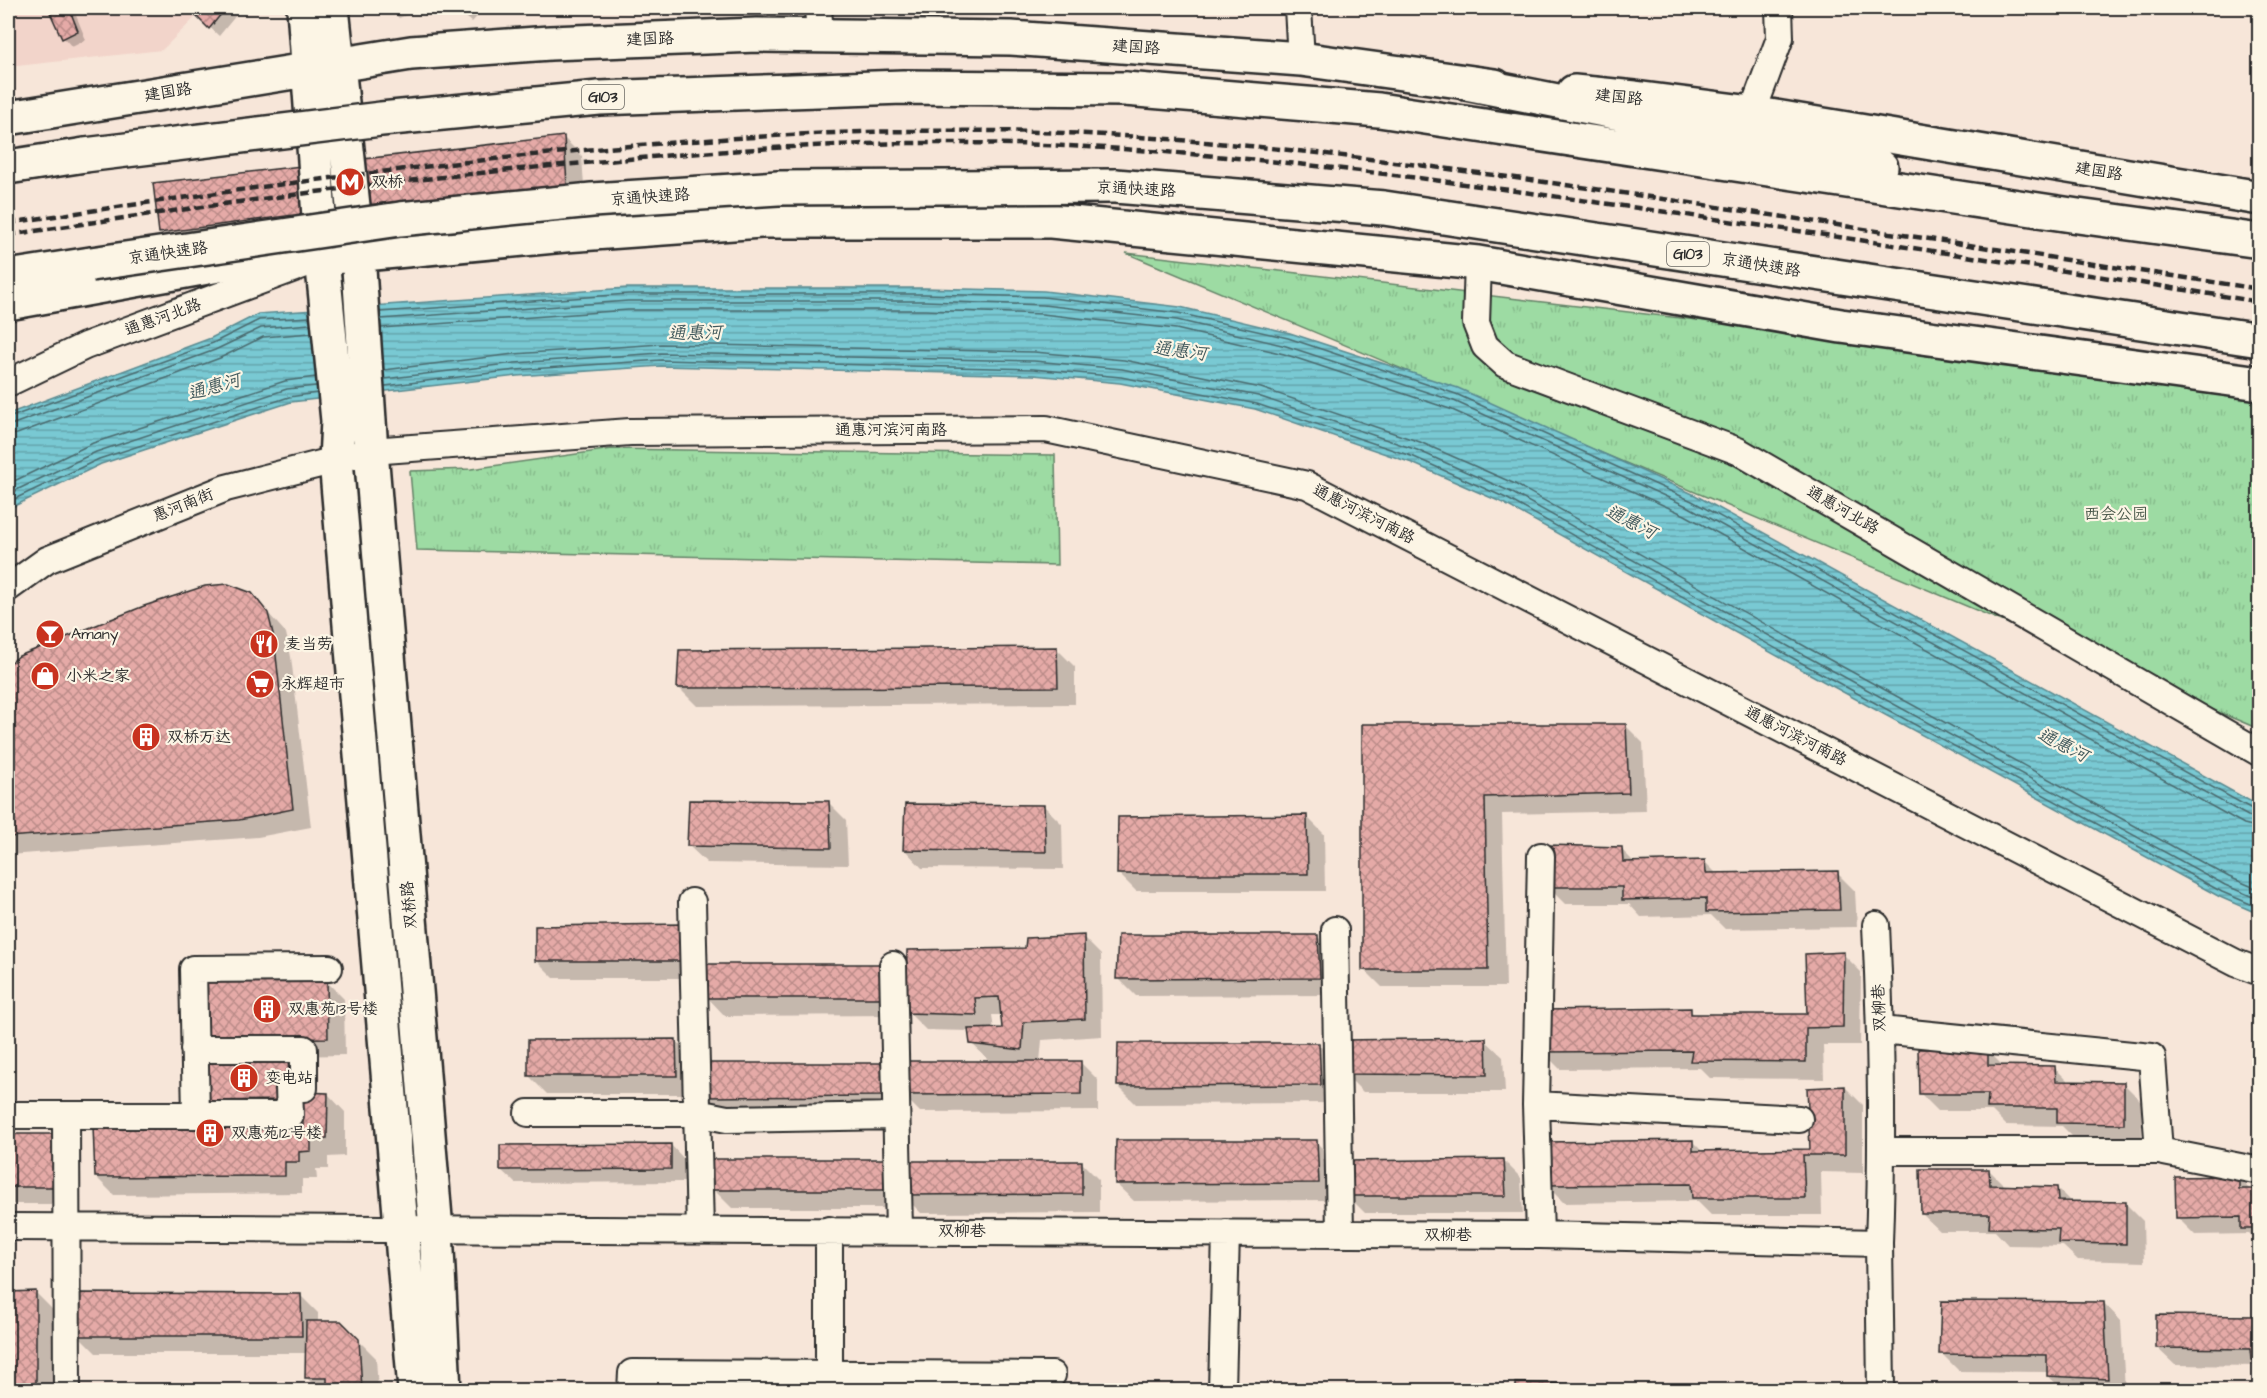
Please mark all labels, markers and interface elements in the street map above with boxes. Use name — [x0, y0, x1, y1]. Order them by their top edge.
street label: 建国路 — [626, 27, 674, 51]
street label: 建国路 — [1111, 34, 1161, 60]
street label: 建国路 — [143, 77, 193, 107]
street label: 建国路 — [1594, 84, 1644, 110]
road number: G103 — [582, 85, 624, 109]
street label: 建国路 — [2074, 156, 2124, 186]
metro station icon: 双桥 — [334, 166, 366, 198]
place label: 双桥 — [371, 171, 403, 193]
street label: 京通快速路 — [1095, 176, 1177, 202]
street label: 京通快速路 — [609, 183, 691, 211]
street label: 京通快速路 — [127, 237, 209, 269]
road number: G103 — [1667, 242, 1709, 266]
street label: 京通快速路 — [1720, 248, 1802, 282]
street label: 通惠河北路 — [122, 293, 204, 341]
water label: 通惠河 — [668, 320, 725, 346]
water label: 通惠河 — [1152, 335, 1211, 367]
water label: 通惠河 — [185, 367, 246, 406]
street label: 通惠河滨河南路 — [835, 419, 947, 441]
street label: 通惠河滨河南路 — [1309, 479, 1419, 549]
street label: 通惠河北路 — [1803, 480, 1883, 540]
street label: 惠河南街 — [149, 483, 217, 527]
water label: 通惠河 — [1601, 499, 1663, 547]
park label: 西会公园 — [2084, 503, 2148, 525]
bar icon: Amany — [34, 618, 66, 650]
place label: Amany — [71, 623, 119, 646]
restaurant icon: 麦当劳 — [248, 628, 280, 660]
place label: 麦当劳 — [285, 633, 333, 655]
shop icon: 小米之家 — [29, 660, 61, 692]
place label: 小米之家 — [66, 665, 130, 687]
supermarket icon: 永辉超市 — [244, 668, 276, 700]
place label: 永辉超市 — [281, 673, 345, 695]
street label: 通惠河滨河南路 — [1741, 701, 1851, 771]
building icon: 双桥万达 — [130, 721, 162, 753]
water label: 通惠河 — [2033, 722, 2095, 770]
place label: 双桥万达 — [167, 726, 231, 748]
street label: 双桥路 — [396, 880, 422, 930]
street label: 双柳巷 — [1867, 984, 1891, 1032]
building icon: 双惠苑13号楼 — [251, 993, 283, 1025]
place label: 双惠苑13号楼 — [288, 998, 378, 1020]
building icon: 变电站 — [228, 1062, 260, 1094]
place label: 变电站 — [265, 1067, 313, 1089]
building icon: 双惠苑12号楼 — [194, 1117, 226, 1149]
place label: 双惠苑12号楼 — [231, 1122, 322, 1144]
street label: 双柳巷 — [938, 1220, 986, 1242]
street label: 双柳巷 — [1424, 1224, 1472, 1246]

